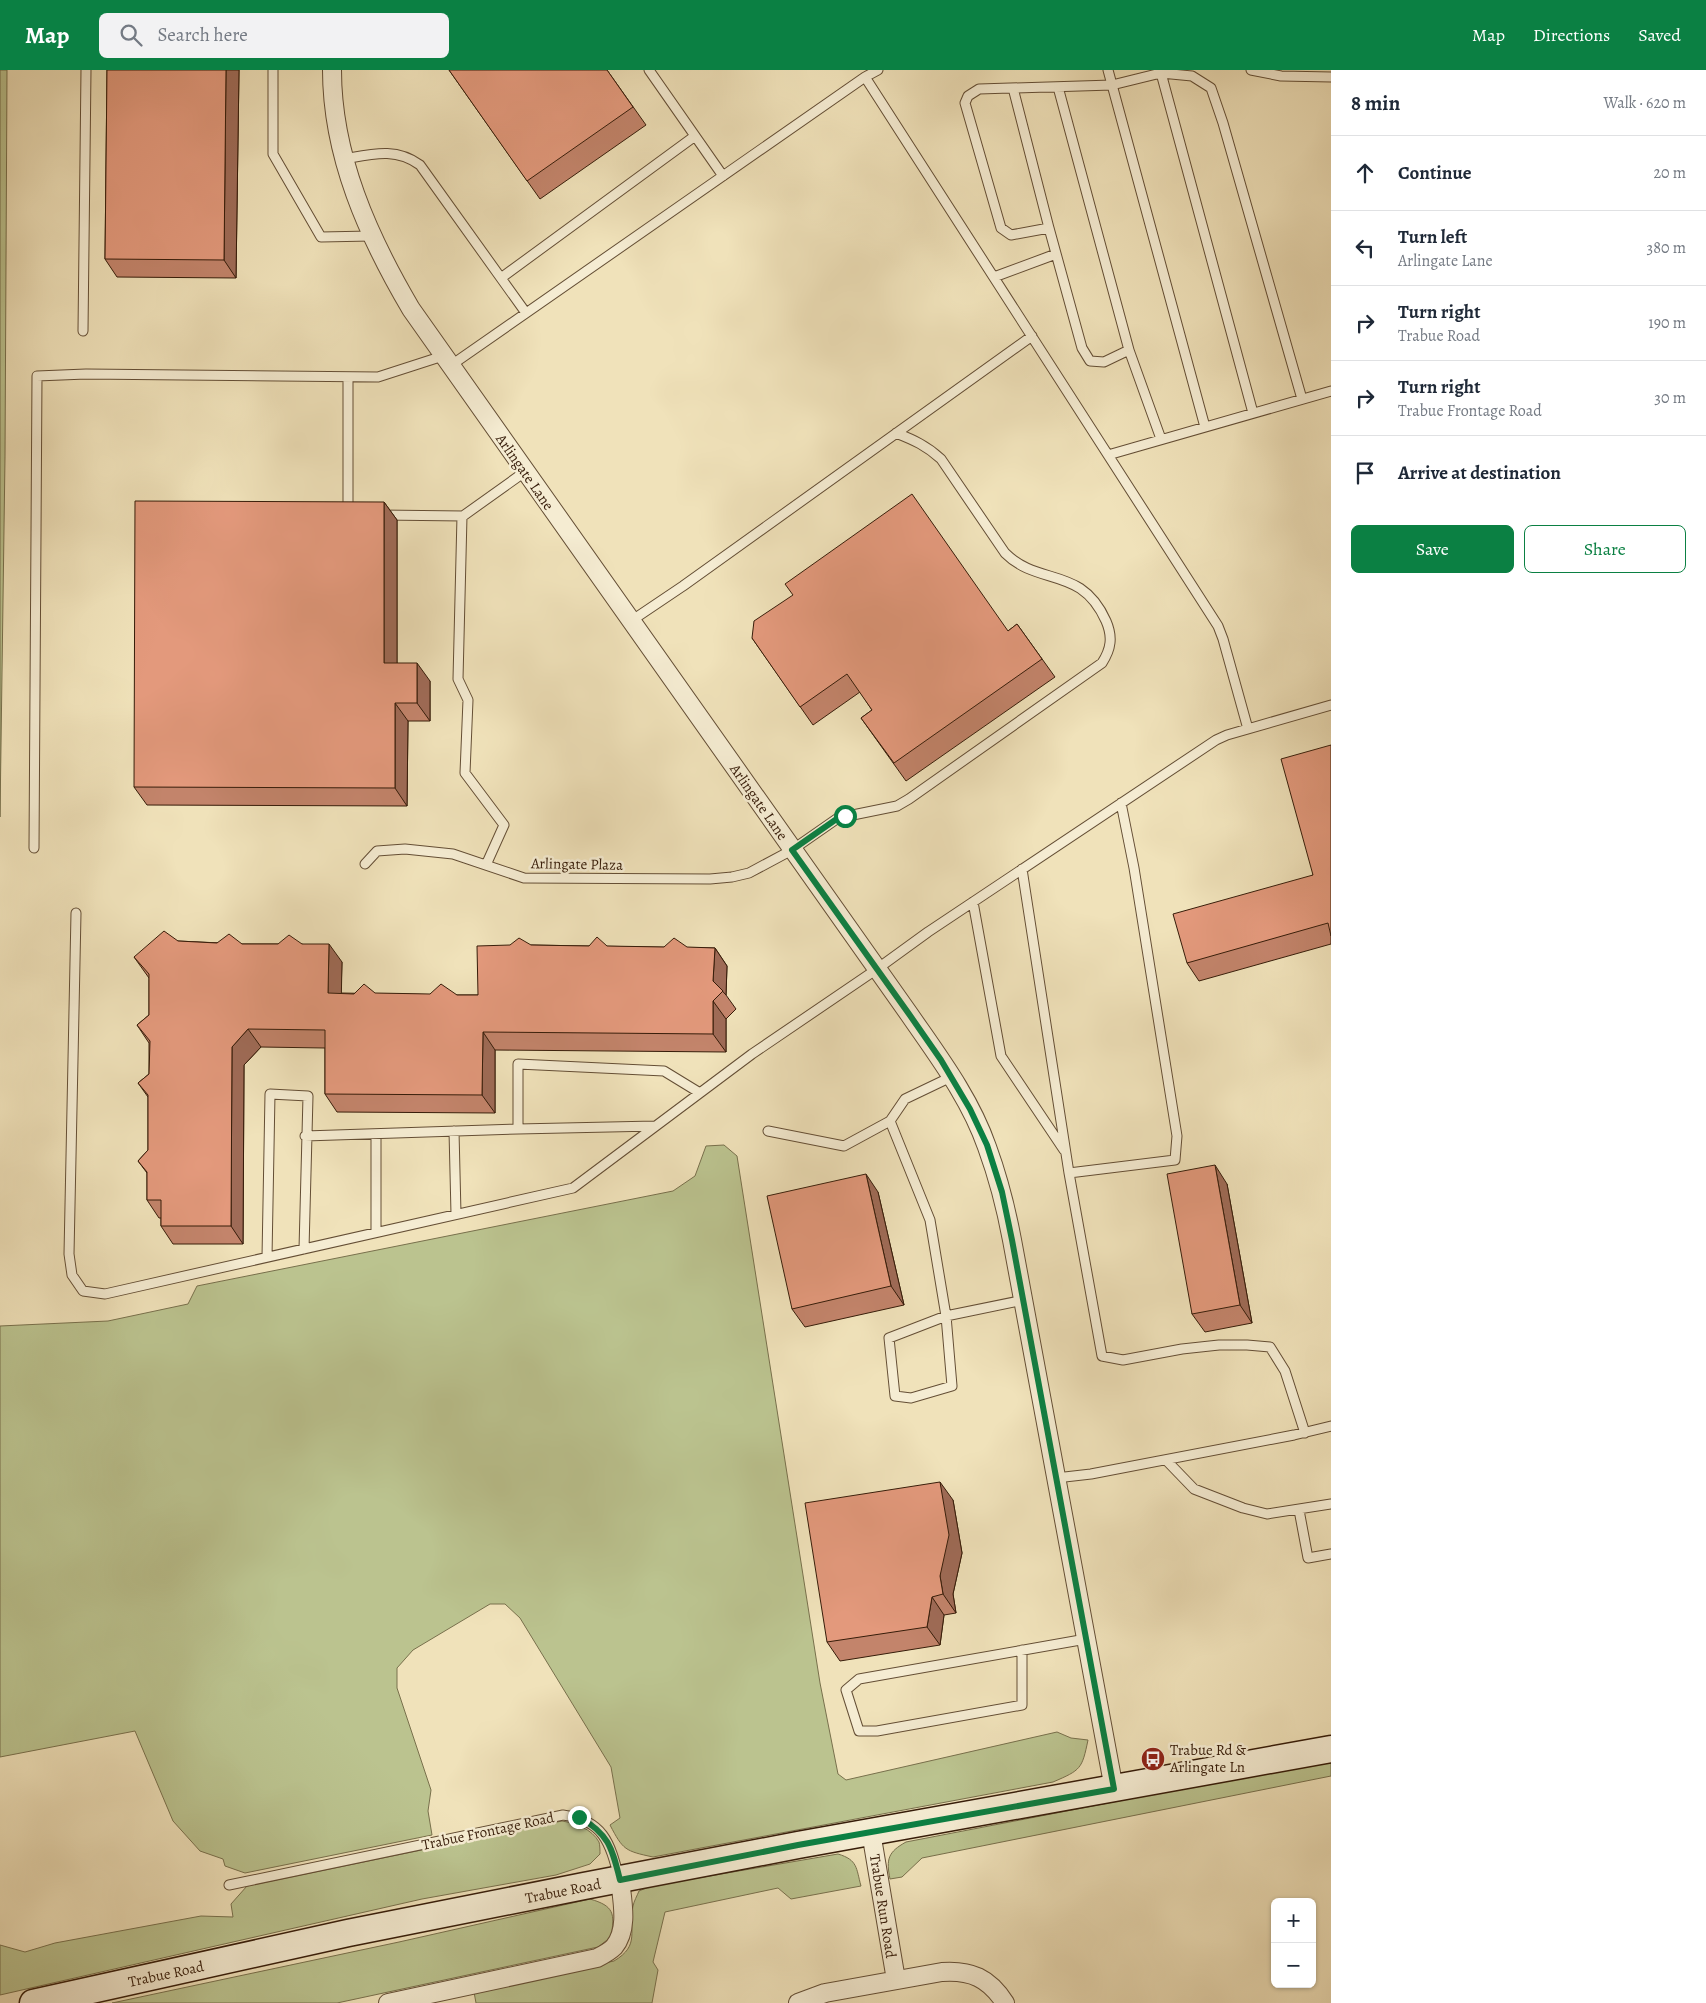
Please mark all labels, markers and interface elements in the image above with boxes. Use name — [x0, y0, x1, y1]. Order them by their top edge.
search box — [99, 13, 449, 58]
text: Map — [25, 19, 69, 51]
icon: search — [117, 21, 145, 49]
text: Search here — [157, 22, 248, 48]
text: Map — [1472, 23, 1505, 47]
text: Directions — [1533, 23, 1610, 47]
text: Saved — [1638, 23, 1681, 47]
text: 8 min — [1351, 89, 1400, 117]
text: Walk · 620 m — [1604, 92, 1686, 114]
icon: ahead — [1351, 159, 1379, 187]
text: Continue — [1398, 160, 1472, 186]
text: 20 m — [1653, 162, 1686, 184]
text: Turn left — [1398, 224, 1467, 250]
icon: left — [1351, 234, 1379, 262]
text: 380 m — [1647, 237, 1686, 259]
text: Arlingate Lane — [1398, 250, 1493, 272]
text: Turn right — [1398, 299, 1480, 325]
icon: right — [1351, 309, 1379, 337]
text: 190 m — [1648, 312, 1686, 334]
text: Trabue Road — [1398, 325, 1480, 347]
text: Turn right — [1398, 374, 1480, 400]
icon: right — [1351, 384, 1379, 412]
text: 30 m — [1654, 387, 1686, 409]
text: Trabue Frontage Road — [1398, 400, 1542, 422]
street label: Arlingate Lane — [491, 429, 559, 514]
icon: arrive — [1351, 459, 1379, 487]
text: Arrive at destination — [1398, 460, 1561, 486]
button: Save — [1351, 525, 1514, 573]
button: Share — [1524, 525, 1686, 573]
street label: Arlingate Lane — [725, 759, 793, 844]
route start — [834, 805, 857, 828]
street label: Arlingate Plaza — [530, 853, 623, 875]
place label: Trabue Rd & Arlingate Ln — [1169, 1740, 1246, 1777]
bus stop icon: Trabue Rd & Arlingate Ln — [1140, 1746, 1166, 1772]
route end — [568, 1806, 591, 1829]
street label: Trabue Frontage Road — [420, 1807, 557, 1855]
street label: Trabue Run Road — [865, 1853, 901, 1960]
street label: Trabue Road — [523, 1874, 604, 1908]
map controls — [1271, 1898, 1316, 1988]
button: + — [1271, 1898, 1316, 1943]
button: − — [1271, 1943, 1316, 1988]
street label: Trabue Road — [126, 1956, 207, 1992]

